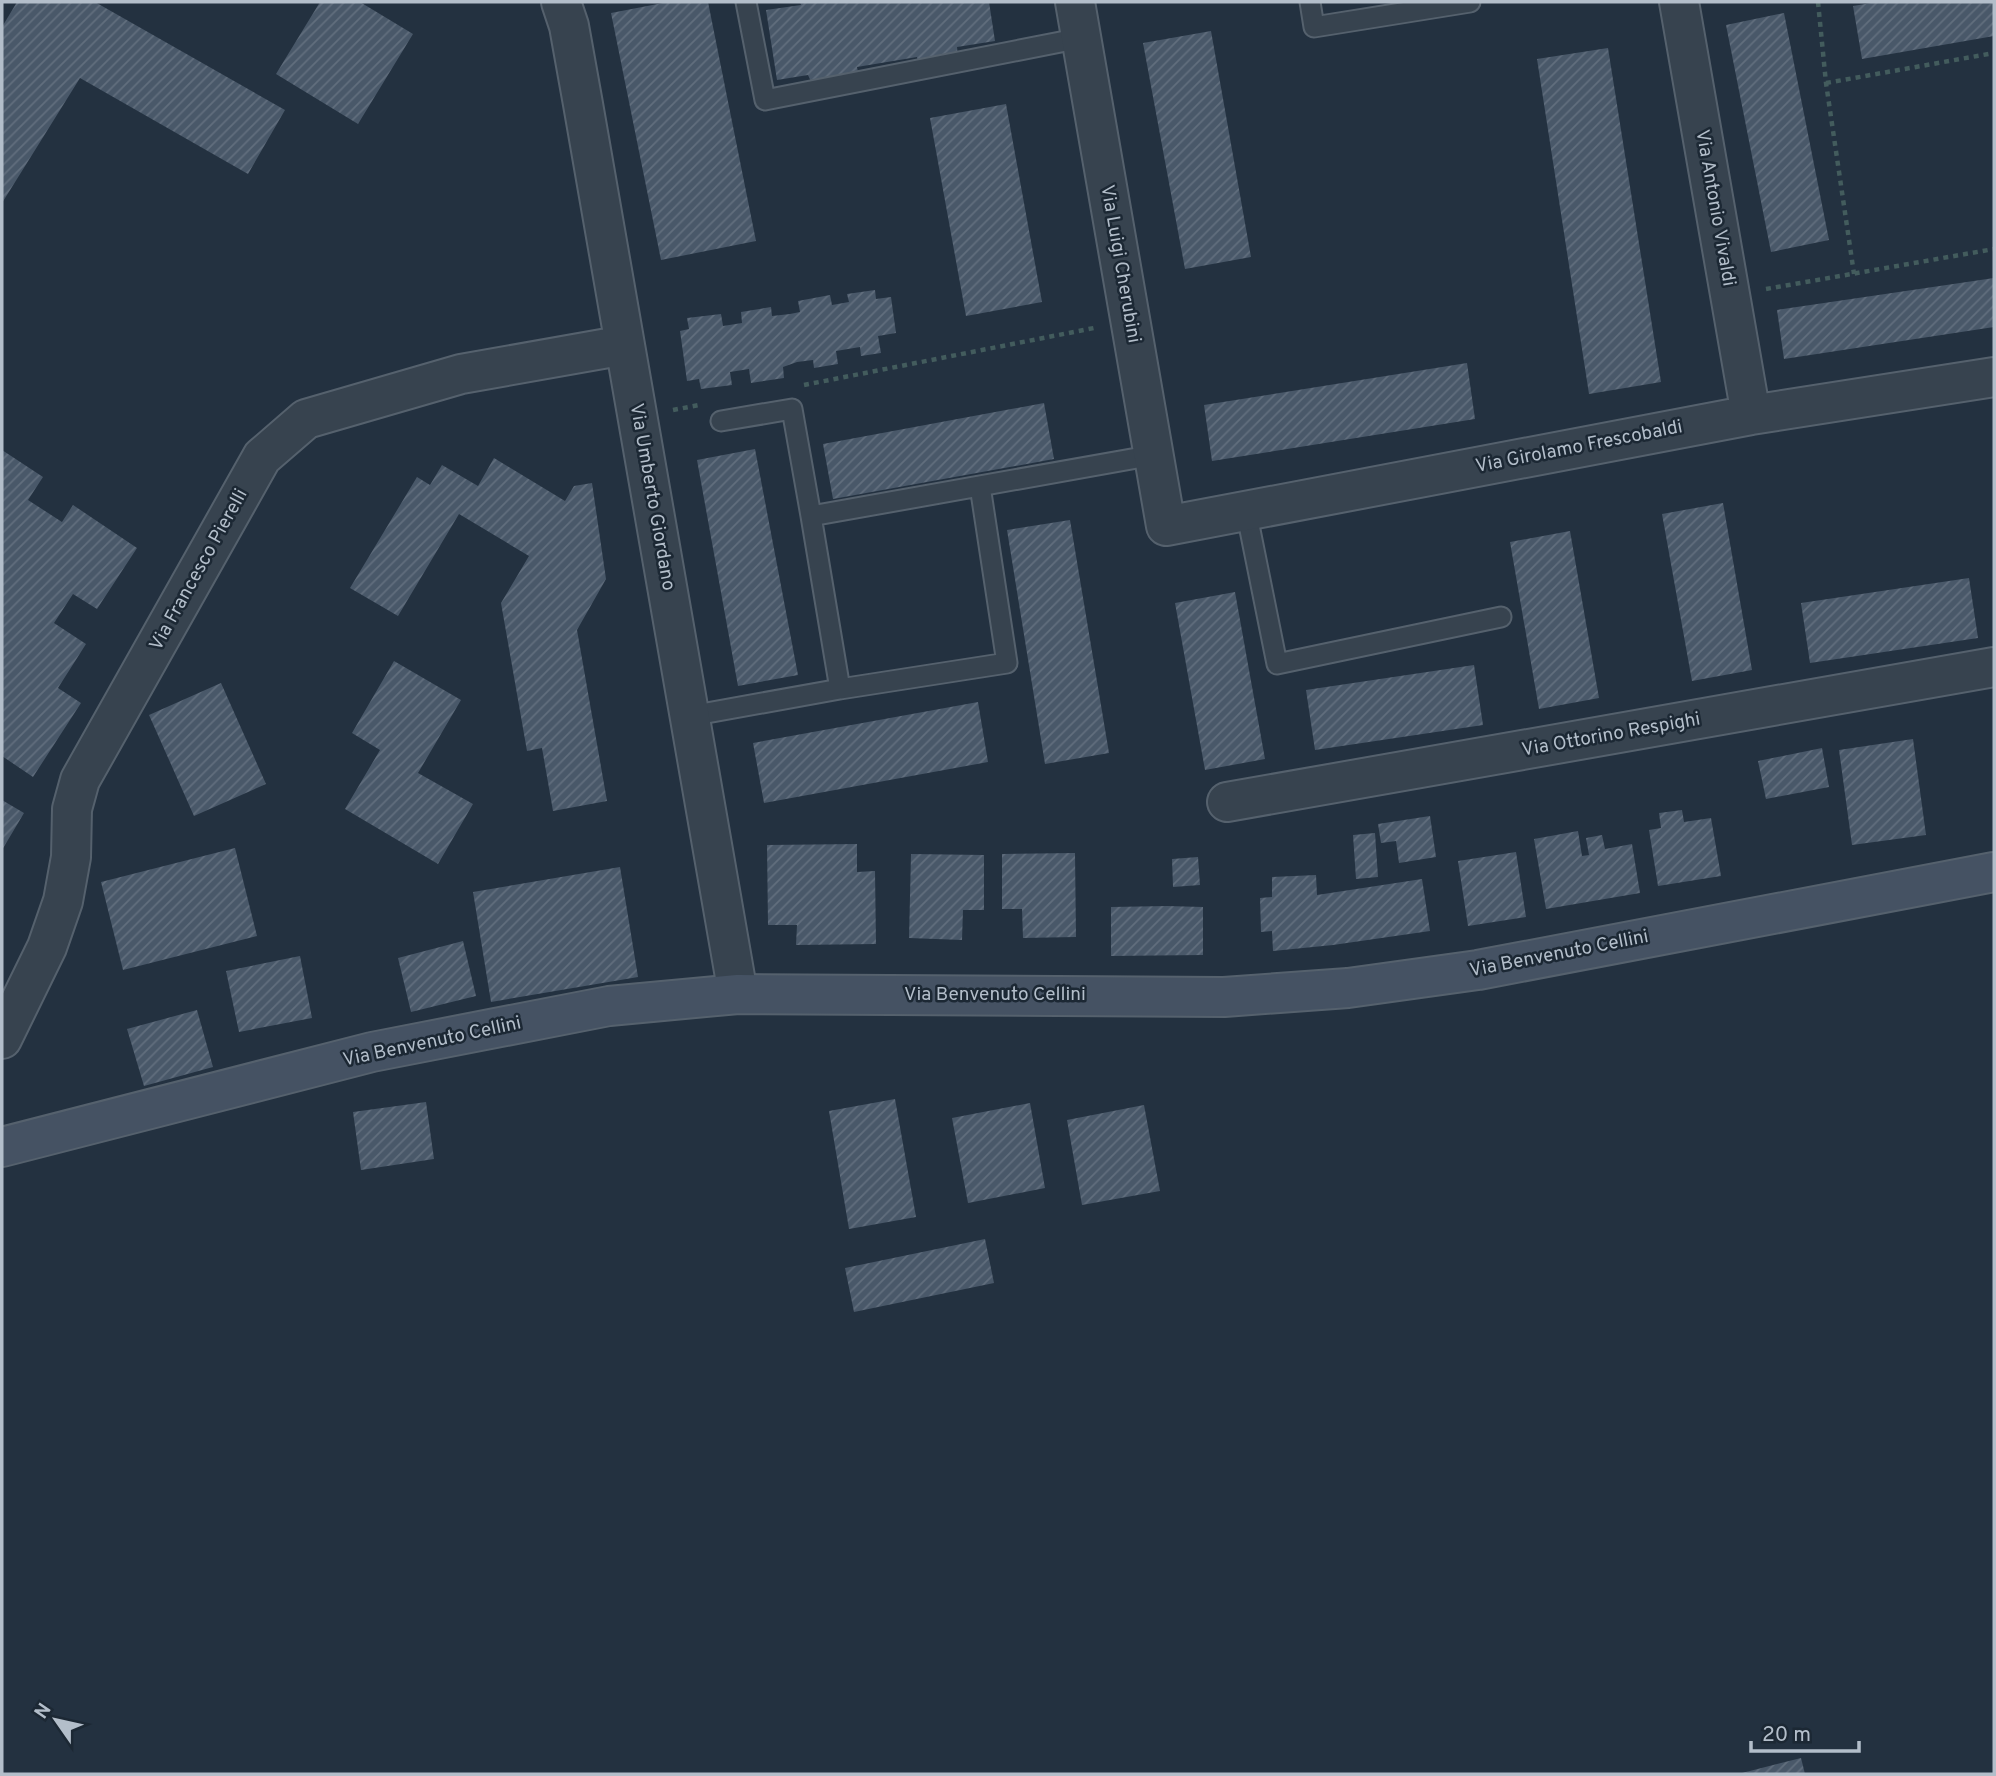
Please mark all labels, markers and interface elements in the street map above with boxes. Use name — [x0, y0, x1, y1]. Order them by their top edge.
street label: Via Antonio Vivaldi — [1689, 128, 1741, 288]
street label: Via Luigi Cherubini — [1094, 183, 1146, 345]
street label: Via Umberto Giordano — [624, 401, 680, 593]
street label: Via Girolamo Frescobaldi — [1473, 415, 1685, 479]
street label: Via Francesco Pierelli — [145, 485, 253, 655]
street label: Via Ottorino Respighi — [1520, 707, 1702, 763]
street label: Via Benvenuto Cellini — [1467, 925, 1651, 983]
street label: Via Benvenuto Cellini — [904, 983, 1086, 1007]
street label: Via Benvenuto Cellini — [341, 1011, 523, 1073]
north arrow — [21, 1685, 91, 1755]
text: N — [30, 1699, 57, 1724]
scale bar — [1751, 1710, 1860, 1754]
text: 20 m — [1762, 1722, 1811, 1749]

